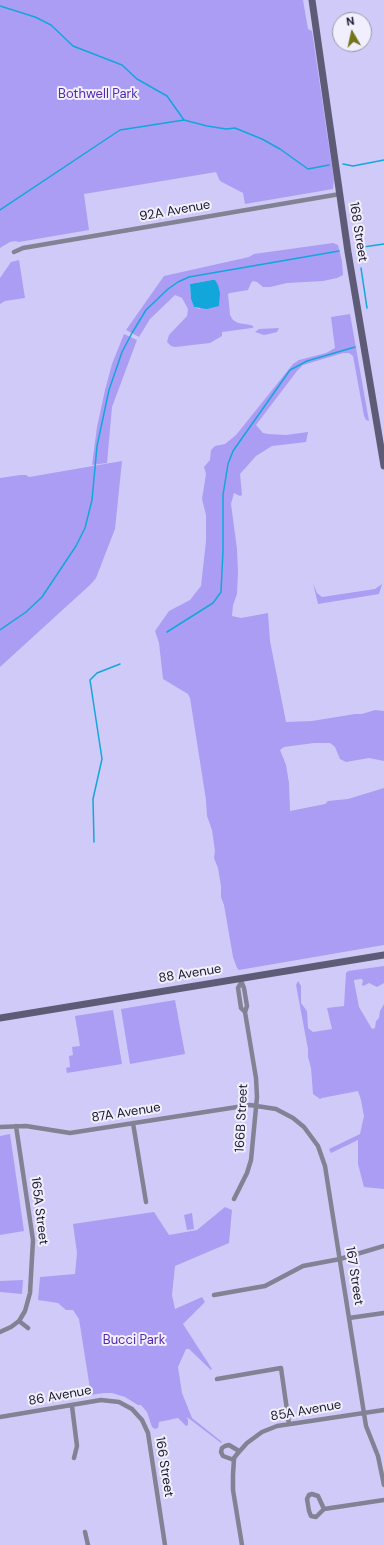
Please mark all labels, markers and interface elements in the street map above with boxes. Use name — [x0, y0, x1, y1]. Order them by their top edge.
north arrow — [332, 12, 372, 52]
text: N — [345, 14, 355, 29]
park label: Bothwell Park — [58, 87, 138, 103]
street label: 92A Avenue — [138, 197, 212, 225]
street label: 168 Street — [346, 201, 370, 263]
street label: 88 Avenue — [157, 961, 223, 987]
street label: 166B Street — [232, 1083, 252, 1153]
street label: 87A Avenue — [90, 1100, 162, 1126]
street label: 165A Street — [27, 1176, 51, 1246]
street label: 167 Street — [342, 1246, 366, 1306]
park label: Bucci Park — [103, 1333, 165, 1349]
street label: 86 Avenue — [27, 1383, 93, 1409]
street label: 85A Avenue — [269, 1397, 343, 1425]
street label: 166 Street — [152, 1436, 176, 1498]

